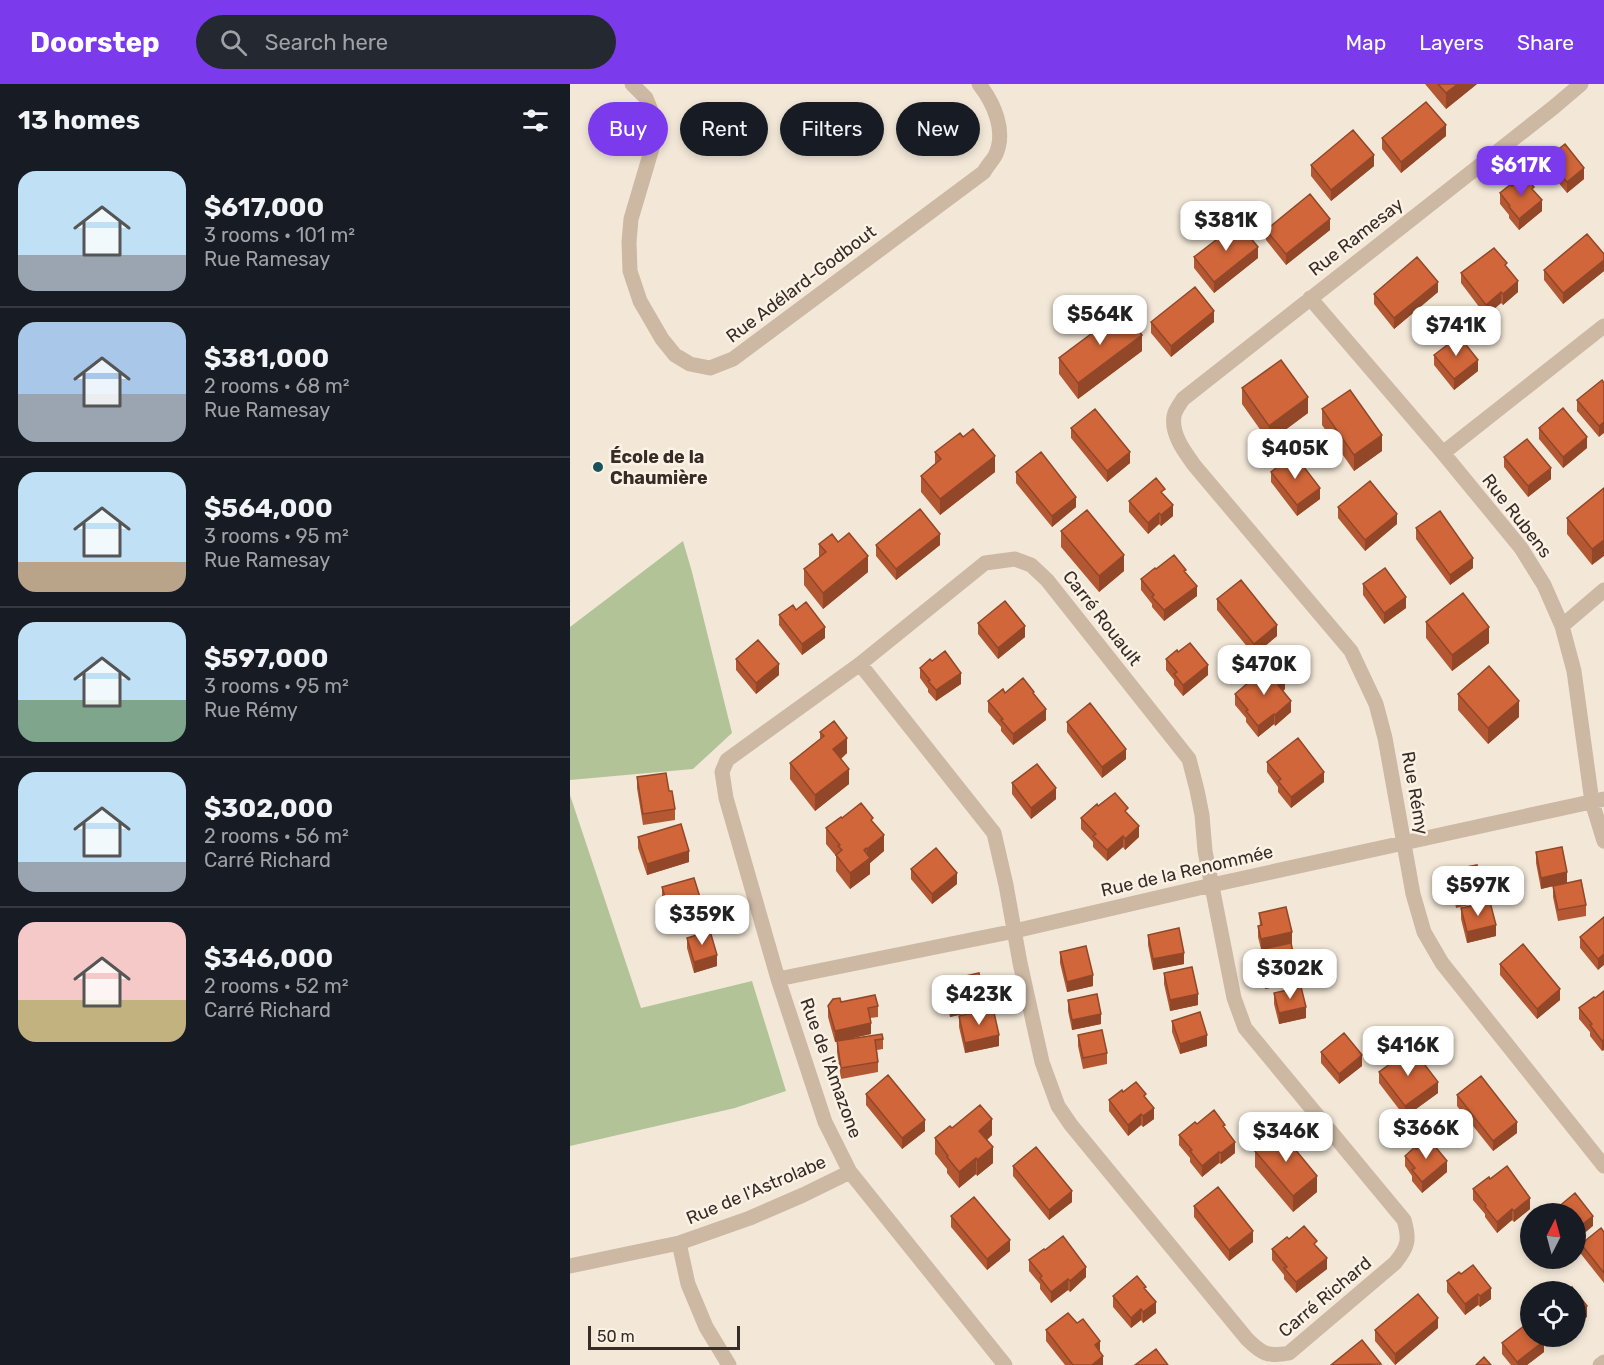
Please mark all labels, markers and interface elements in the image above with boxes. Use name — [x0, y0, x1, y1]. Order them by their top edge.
search box — [196, 15, 616, 69]
text: Doorstep — [30, 26, 160, 59]
icon: search — [217, 26, 250, 59]
text: Search here — [265, 29, 388, 56]
text: Map — [1345, 30, 1386, 55]
text: Layers — [1419, 30, 1484, 55]
text: Share — [1517, 30, 1574, 55]
chip: Buy — [588, 102, 668, 156]
chip: Rent — [680, 102, 768, 156]
chip: Filters — [780, 102, 884, 156]
chip: New — [896, 102, 980, 156]
icon: filters — [519, 104, 552, 137]
text: 13 homes — [18, 105, 140, 136]
pin: $617K — [1479, 146, 1563, 197]
text: $617K — [1491, 153, 1551, 177]
text: $617,000 — [204, 192, 324, 223]
street label: Rue Ramesay — [1304, 193, 1408, 281]
icon: home — [66, 195, 138, 267]
pin: $381K — [1184, 201, 1268, 252]
text: $381K — [1194, 208, 1258, 232]
street label: Rue Adélard-Godbout — [722, 220, 880, 348]
text: 3 rooms · 101 m² — [204, 223, 355, 247]
text: Rue Ramesay — [204, 247, 330, 271]
pin: $564K — [1058, 295, 1142, 346]
text: $564K — [1067, 302, 1133, 326]
pin: $741K — [1414, 306, 1498, 357]
text: $741K — [1426, 313, 1486, 337]
text: $381,000 — [204, 343, 329, 374]
icon: home — [66, 346, 138, 418]
text: 2 rooms · 68 m² — [204, 374, 350, 398]
text: Rue Ramesay — [204, 398, 330, 422]
pin: $405K — [1253, 429, 1337, 480]
text: $405K — [1262, 436, 1328, 460]
place label: École de la Chaumière — [610, 446, 708, 489]
marker: École de la Chaumière — [591, 460, 605, 474]
street label: Rue Rubens — [1477, 470, 1557, 562]
text: $564,000 — [204, 493, 333, 524]
icon: home — [66, 496, 138, 568]
text: 3 rooms · 95 m² — [204, 524, 349, 548]
text: Rue Ramesay — [204, 548, 330, 572]
street label: Carré Rouault — [1058, 566, 1146, 670]
text: $597,000 — [204, 643, 328, 674]
pin: $470K — [1222, 645, 1306, 696]
icon: home — [66, 646, 138, 718]
text: $470K — [1232, 652, 1296, 676]
text: 3 rooms · 95 m² — [204, 674, 349, 698]
text: Rue Rémy — [204, 698, 298, 722]
street label: Rue Rémy — [1397, 749, 1433, 837]
text: $302,000 — [204, 793, 333, 824]
icon: home — [66, 796, 138, 868]
text: 2 rooms · 56 m² — [204, 824, 349, 848]
street label: Rue de la Renommée — [1099, 840, 1275, 902]
text: Carré Richard — [204, 848, 331, 872]
pin: $597K — [1436, 866, 1520, 917]
text: $597K — [1446, 873, 1510, 897]
pin: $359K — [660, 895, 744, 946]
text: $359K — [669, 902, 735, 926]
text: $346,000 — [204, 943, 333, 974]
icon: home — [66, 946, 138, 1018]
pin: $302K — [1248, 949, 1332, 1000]
text: $302K — [1257, 956, 1323, 980]
text: 2 rooms · 52 m² — [204, 974, 349, 998]
pin: $423K — [937, 975, 1021, 1026]
text: $423K — [946, 982, 1012, 1006]
street label: Rue de l'Amazone — [795, 995, 867, 1141]
text: Carré Richard — [204, 998, 331, 1022]
pin: $416K — [1366, 1026, 1450, 1077]
text: $416K — [1377, 1033, 1439, 1057]
pin: $366K — [1384, 1109, 1468, 1160]
pin: $346K — [1244, 1112, 1328, 1163]
text: $366K — [1393, 1116, 1459, 1140]
text: $346K — [1253, 1119, 1319, 1143]
street label: Rue de l'Astrolabe — [683, 1151, 829, 1229]
north arrow — [1520, 1203, 1586, 1269]
map controls — [1520, 1203, 1586, 1347]
street label: Carré Richard — [1274, 1252, 1376, 1342]
button: locate — [1520, 1281, 1586, 1347]
scale bar — [588, 1323, 740, 1350]
text: 50 m — [597, 1327, 635, 1346]

